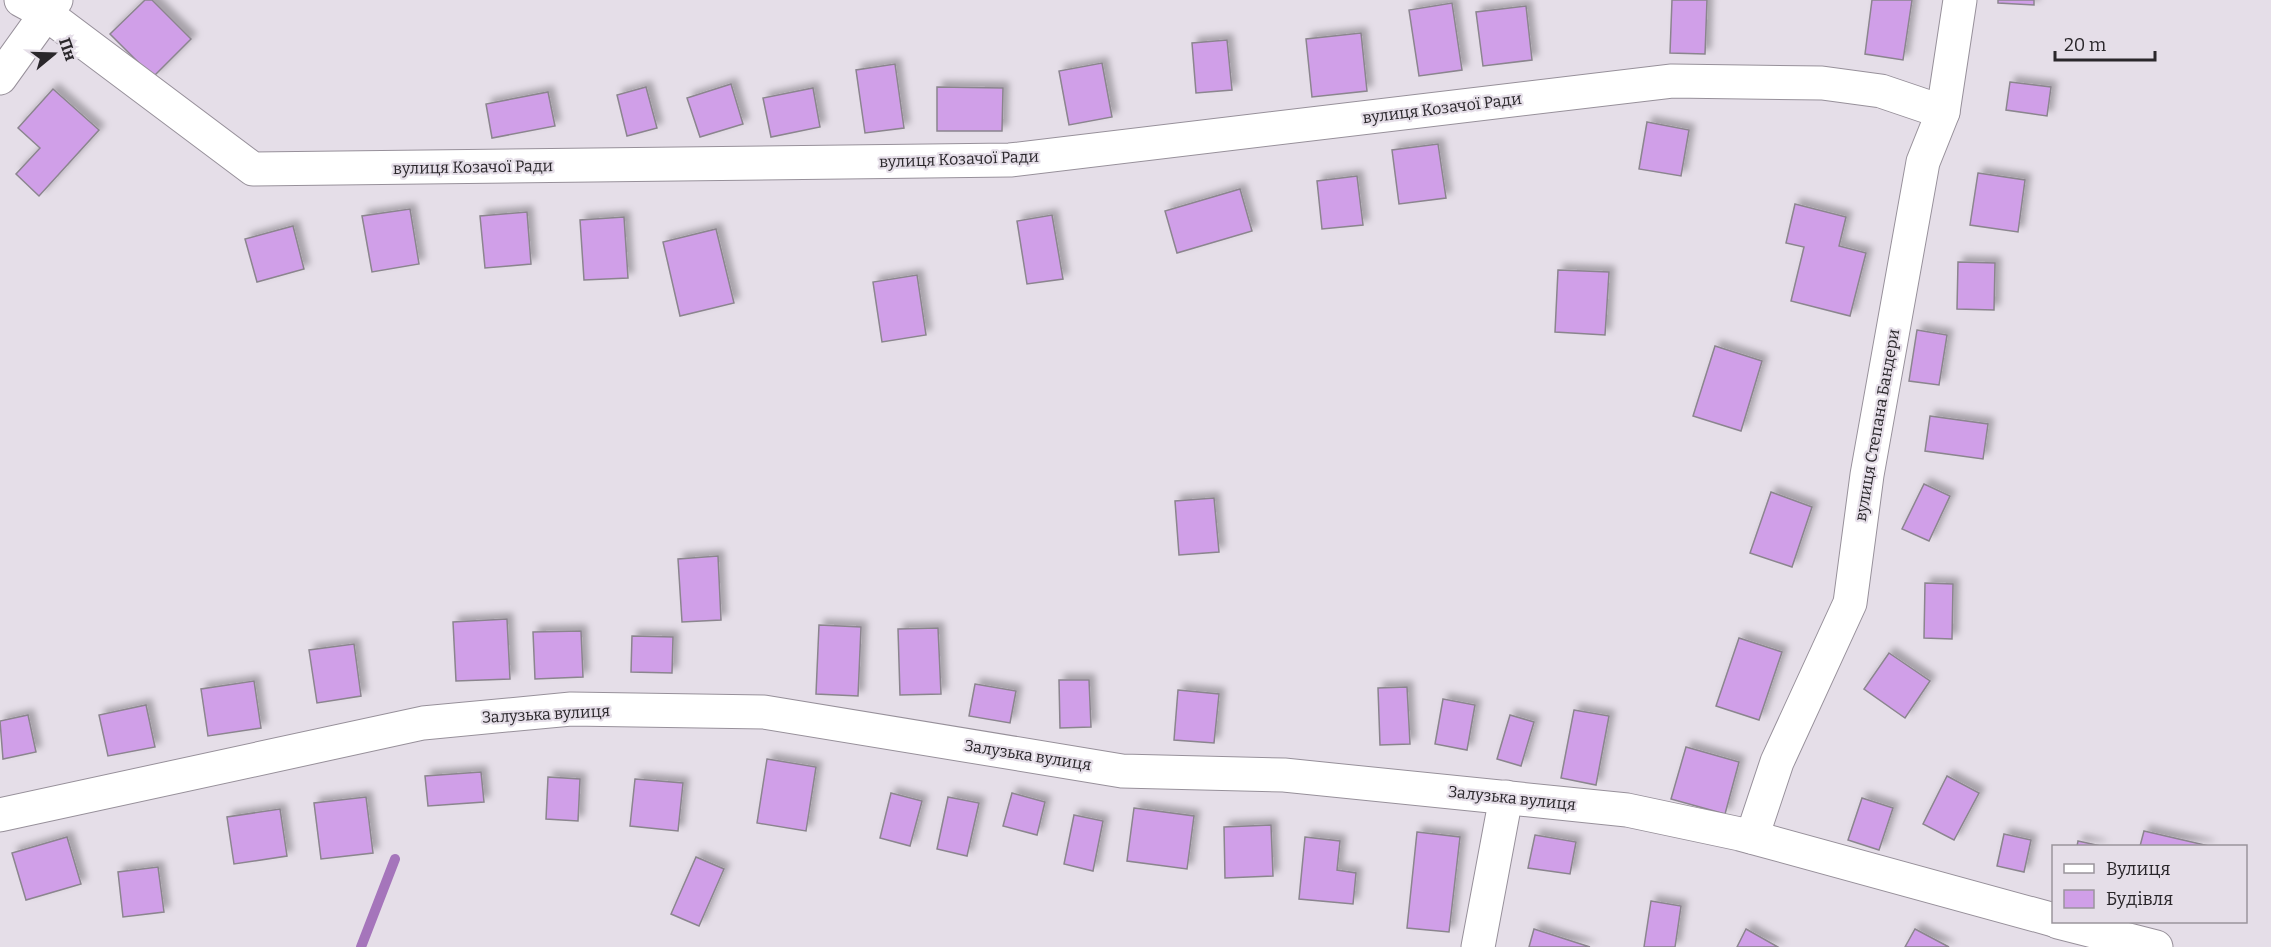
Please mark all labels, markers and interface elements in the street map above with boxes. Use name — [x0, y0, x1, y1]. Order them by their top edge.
north arrow — [24, 24, 84, 84]
scale bar — [2055, 24, 2156, 62]
text: 20 m — [2064, 34, 2106, 56]
text: Пн — [55, 35, 81, 64]
street label: вулиця Козачої Ради — [1361, 89, 1523, 127]
street label: вулиця Козачої Ради — [879, 147, 1039, 171]
street label: вулиця Козачої Ради — [393, 156, 553, 178]
street label: вулиця Степана Бандери — [1851, 327, 1903, 523]
street label: Залузька вулиця — [481, 701, 611, 727]
street label: Залузька вулиця — [963, 736, 1093, 774]
street label: Залузька вулиця — [1447, 782, 1577, 814]
legend — [2052, 845, 2247, 923]
text: Вулиця — [2106, 858, 2170, 880]
text: Будівля — [2106, 888, 2173, 910]

